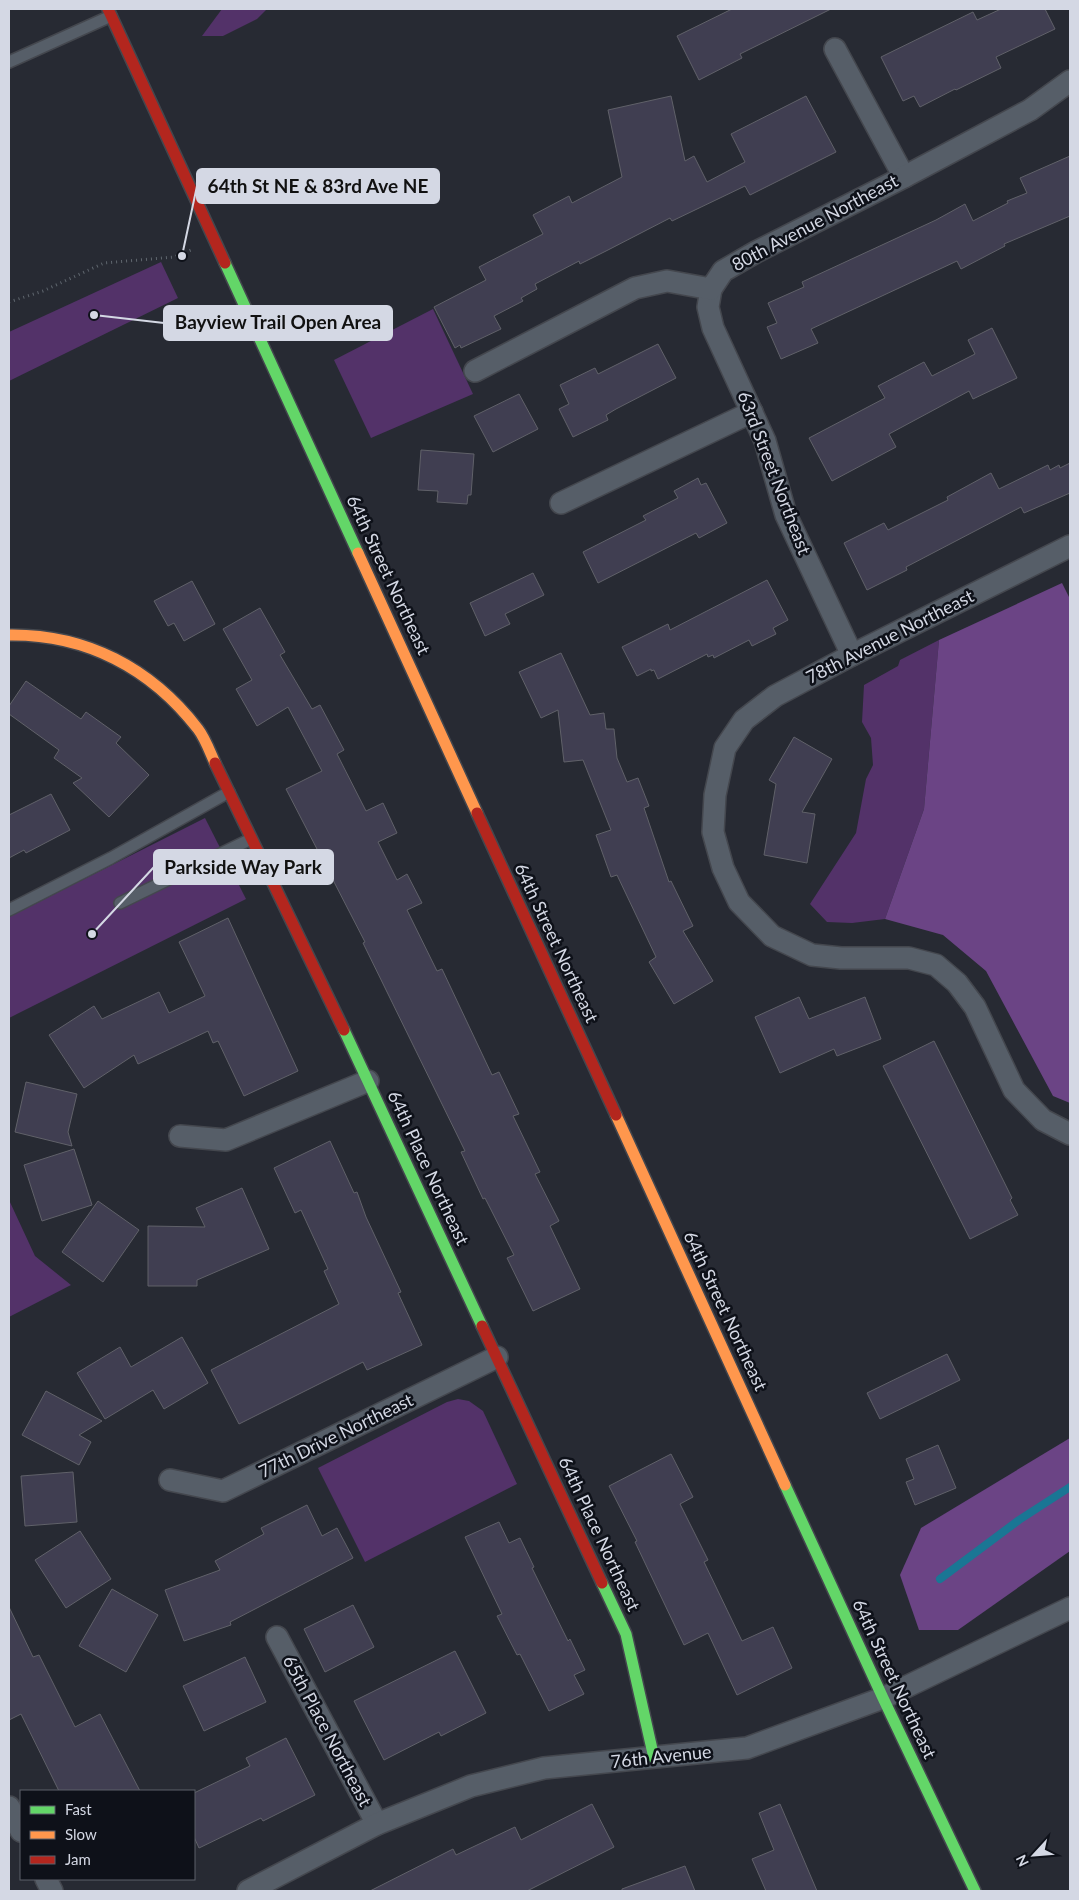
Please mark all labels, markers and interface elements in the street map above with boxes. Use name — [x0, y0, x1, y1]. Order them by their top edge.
callout: 64th St NE & 83rd Ave NE — [197, 169, 439, 203]
street label: 80th Avenue Northeast — [728, 169, 902, 275]
text: 64th St NE & 83rd Ave NE — [208, 174, 428, 197]
callout: Bayview Trail Open Area — [164, 306, 392, 340]
text: Bayview Trail Open Area — [175, 310, 381, 333]
street label: 63rd Street Northeast — [734, 388, 816, 558]
street label: 64th Street Northeast — [342, 491, 436, 658]
street label: 78th Avenue Northeast — [802, 584, 977, 688]
callout: Parkside Way Park — [154, 850, 333, 884]
text: Parkside Way Park — [164, 855, 323, 878]
street label: 64th Street Northeast — [510, 859, 604, 1026]
street label: 64th Place Northeast — [383, 1087, 475, 1249]
street label: 64th Street Northeast — [679, 1227, 773, 1394]
street label: 77th Drive Northeast — [255, 1388, 417, 1482]
street label: 64th Place Northeast — [554, 1453, 646, 1615]
street label: 64th Street Northeast — [848, 1595, 942, 1762]
street label: 65th Place Northeast — [279, 1651, 377, 1810]
street label: 76th Avenue — [610, 1740, 712, 1772]
legend — [20, 1790, 195, 1880]
text: Fast — [65, 1800, 92, 1818]
text: Slow — [65, 1825, 97, 1843]
north arrow — [1009, 1830, 1059, 1880]
text: Jam — [65, 1850, 91, 1868]
text: N — [1012, 1852, 1032, 1869]

